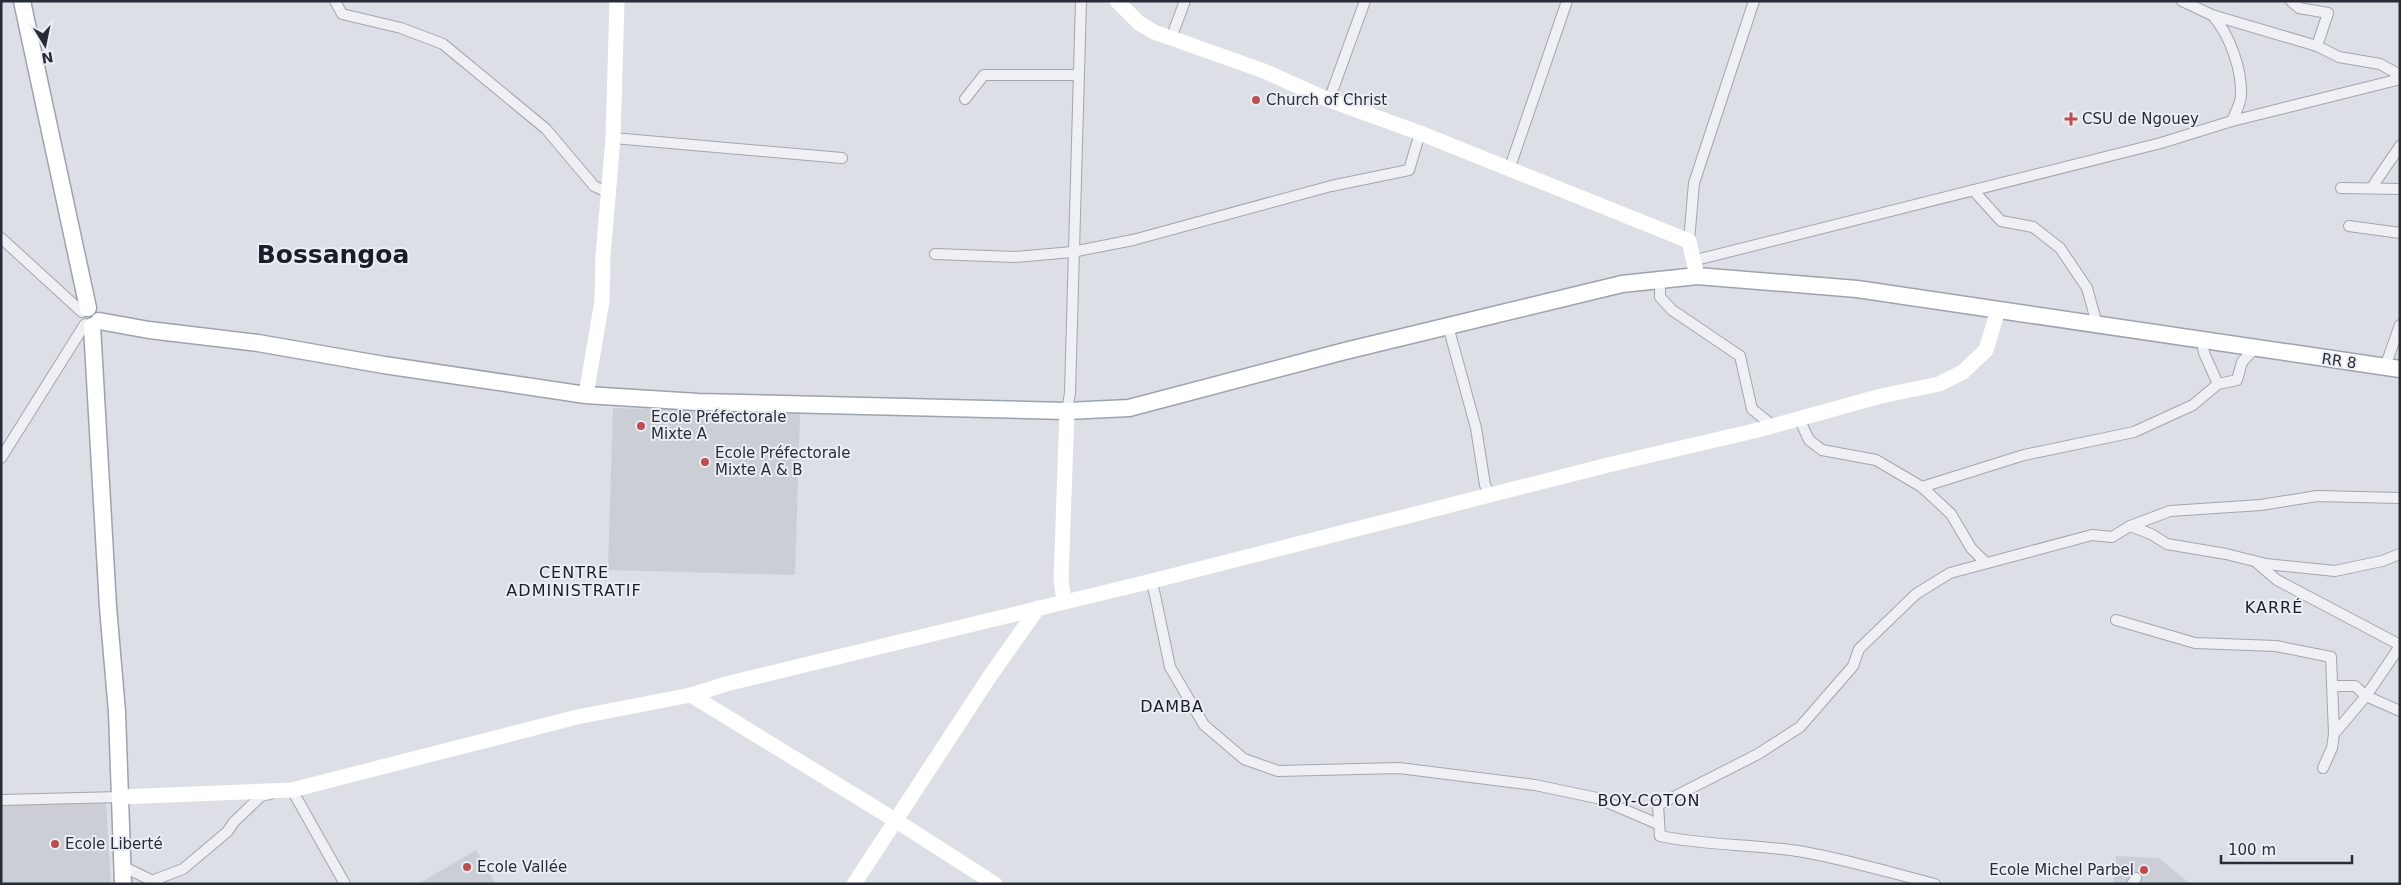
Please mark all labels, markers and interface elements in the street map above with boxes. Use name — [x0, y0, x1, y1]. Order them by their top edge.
north arrow — [20, 20, 70, 70]
text: N — [40, 49, 54, 67]
place label: Church of Christ — [1266, 91, 1387, 109]
marker: Church of Christ — [1250, 94, 1262, 106]
place label: CSU de Ngouey — [2082, 110, 2199, 128]
marker: CSU de Ngouey — [2064, 112, 2078, 126]
district label: Bossangoa — [257, 240, 409, 269]
street label: RR 8 — [2320, 350, 2358, 372]
place label: Ecole Préfectorale Mixte A — [651, 408, 786, 443]
marker: Ecole Préfectorale Mixte A — [635, 420, 647, 432]
place label: Ecole Préfectorale Mixte A & B — [715, 444, 850, 479]
marker: Ecole Préfectorale Mixte A & B — [699, 456, 711, 468]
district label: CENTRE ADMINISTRATIF — [506, 563, 642, 600]
district label: KARRÉ — [2245, 598, 2303, 617]
district label: DAMBA — [1140, 697, 1204, 716]
district label: BOY-COTON — [1597, 791, 1701, 810]
scale bar — [2221, 832, 2352, 864]
place label: Ecole Liberté — [65, 835, 163, 853]
marker: Ecole Liberté — [49, 838, 61, 850]
text: 100 m — [2228, 841, 2276, 859]
place label: Ecole Vallée — [477, 858, 567, 876]
marker: Ecole Vallée — [461, 861, 473, 873]
place label: Ecole Michel Parbel — [1989, 861, 2134, 879]
marker: Ecole Michel Parbel — [2138, 864, 2150, 876]

